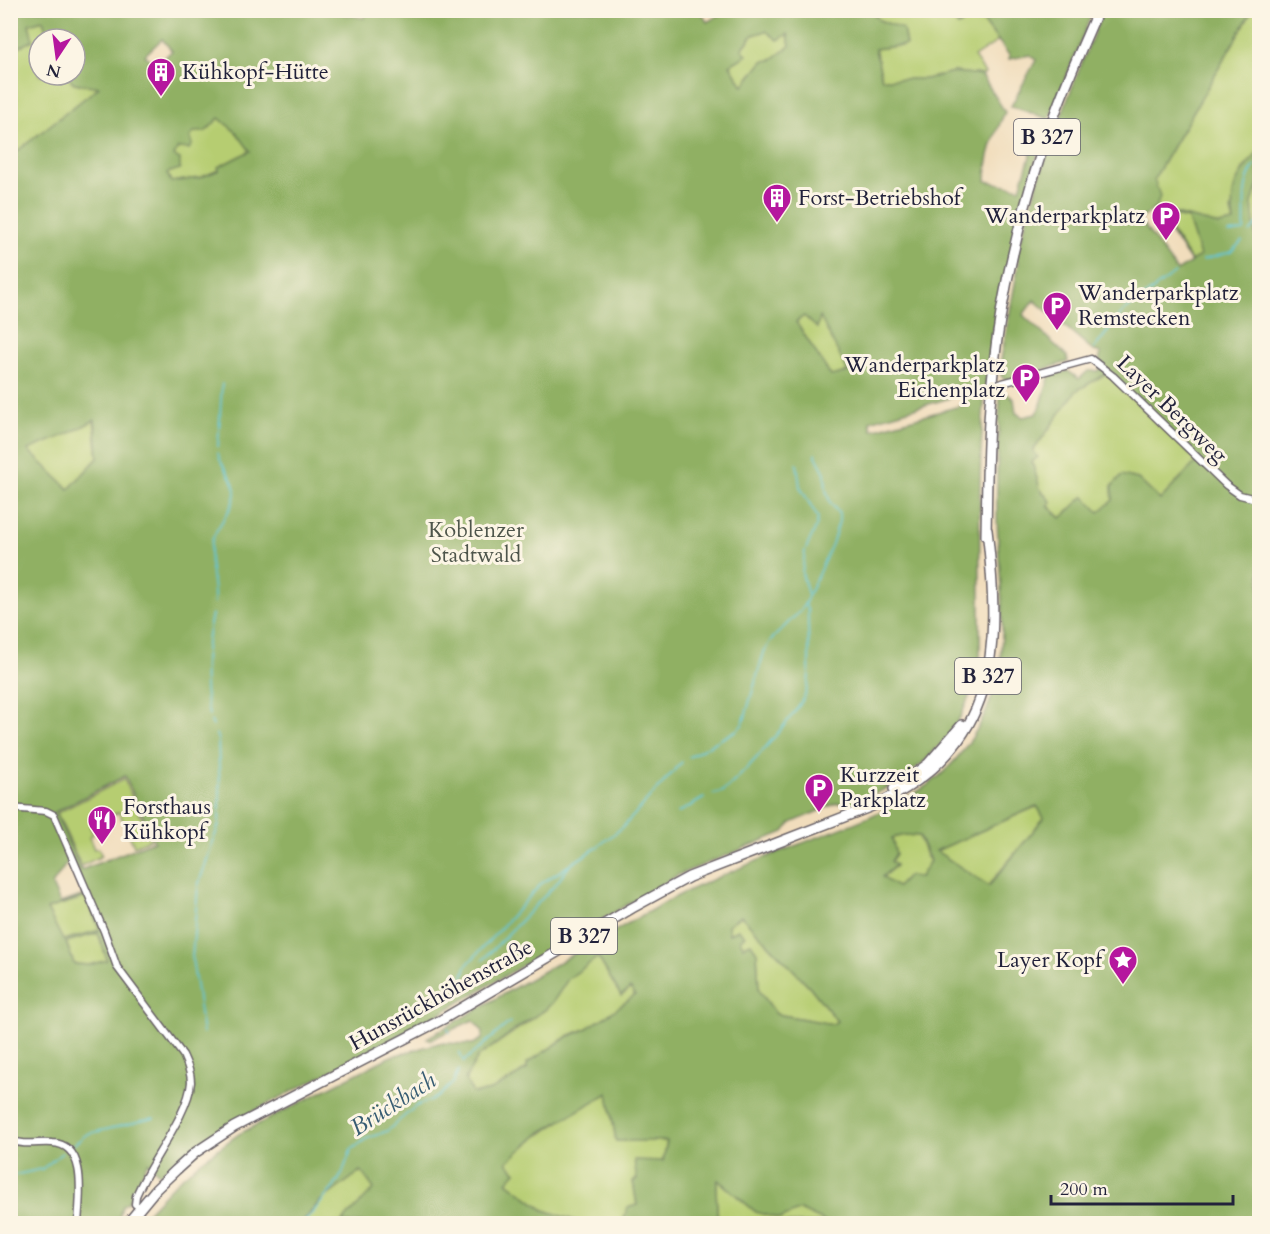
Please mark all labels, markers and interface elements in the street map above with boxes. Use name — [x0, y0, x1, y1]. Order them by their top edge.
north arrow — [27, 27, 87, 87]
building icon: Kühkopf-Hütte — [145, 56, 177, 98]
place label: Kühkopf-Hütte — [182, 57, 329, 87]
text: N — [45, 58, 63, 83]
road number: B 327 — [1014, 119, 1080, 155]
building icon: Forst-Betriebshof — [761, 182, 793, 224]
place label: Forst-Betriebshof — [798, 183, 964, 213]
parking icon: Wanderparkplatz — [1150, 200, 1182, 242]
place label: Wanderparkplatz — [983, 201, 1145, 231]
place label: Wanderparkplatz Remstecken — [1077, 278, 1239, 333]
parking icon: Wanderparkplatz Remstecken — [1041, 290, 1073, 332]
street label: Layer Bergweg — [1110, 348, 1235, 470]
place label: Wanderparkplatz Eichenplatz — [843, 350, 1005, 405]
parking icon: Wanderparkplatz Eichenplatz — [1010, 362, 1042, 404]
park label: Koblenzer Stadtwald — [428, 515, 525, 570]
road number: B 327 — [955, 658, 1021, 694]
place label: Kurzzeit Parkplatz — [840, 760, 926, 815]
parking icon: Kurzzeit Parkplatz — [803, 772, 835, 814]
place label: Forsthaus Kühkopf — [123, 792, 211, 847]
restaurant icon: Forsthaus Kühkopf — [86, 804, 118, 846]
road number: B 327 — [551, 918, 617, 954]
street label: Hunsrückhöhenstraße — [344, 932, 538, 1058]
place icon: Layer Kopf — [1107, 944, 1139, 986]
place label: Layer Kopf — [997, 945, 1105, 975]
water label: Brückbach — [344, 1064, 443, 1144]
scale bar — [1051, 1168, 1232, 1206]
text: 200 m — [1060, 1177, 1108, 1202]

